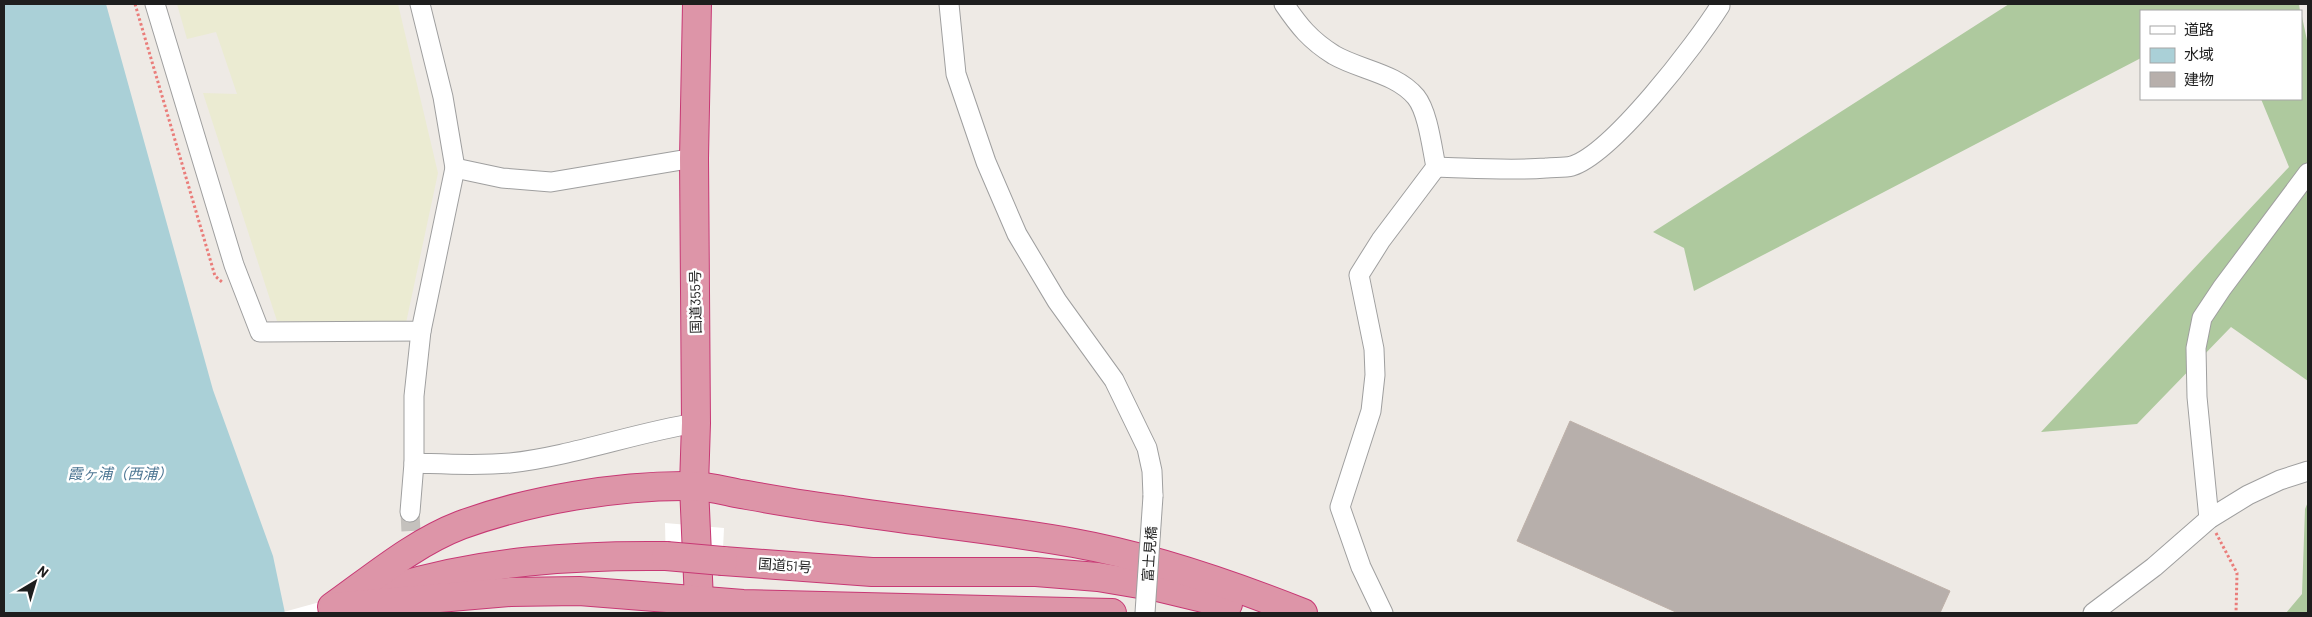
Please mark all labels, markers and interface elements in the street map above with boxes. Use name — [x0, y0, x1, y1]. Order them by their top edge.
legend — [2140, 10, 2302, 100]
text: 道路 — [2184, 20, 2214, 38]
text: 水域 — [2184, 45, 2214, 63]
text: 建物 — [2184, 70, 2214, 88]
street label: 国道355号 — [686, 270, 704, 334]
water label: 霞ヶ浦（西浦） — [67, 464, 173, 482]
street label: 富士見橋 — [1139, 525, 1159, 583]
street label: 国道51号 — [758, 555, 812, 575]
north arrow — [10, 557, 60, 607]
text: N — [34, 562, 52, 581]

